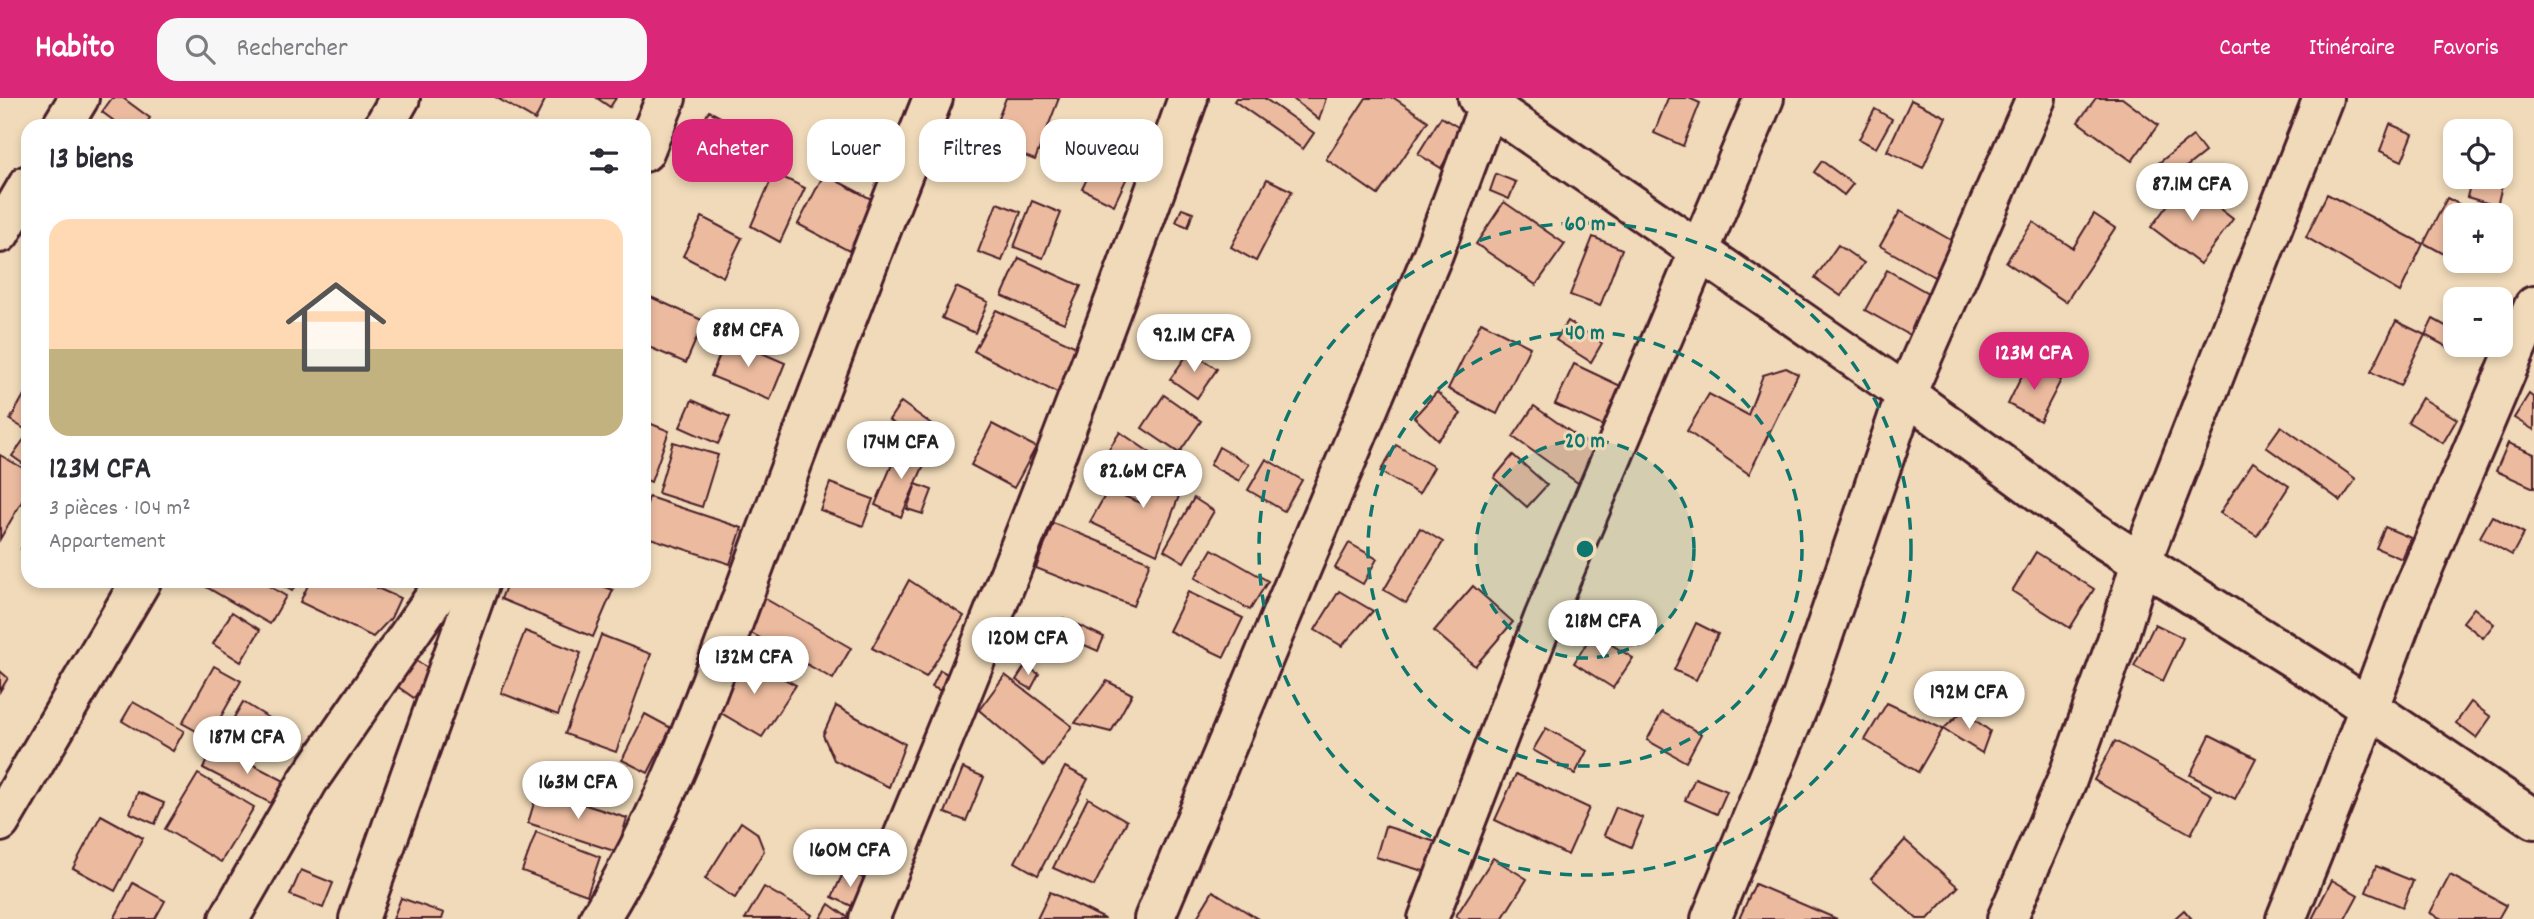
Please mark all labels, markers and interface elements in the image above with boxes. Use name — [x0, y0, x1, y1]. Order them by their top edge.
search box — [157, 18, 647, 81]
text: Habito — [35, 26, 115, 73]
icon: search — [181, 30, 219, 68]
text: Rechercher — [237, 31, 348, 68]
text: Carte — [2219, 32, 2271, 66]
text: Itinéraire — [2309, 32, 2395, 66]
text: Favoris — [2433, 32, 2499, 66]
chip: Acheter — [672, 119, 793, 182]
chip: Louer — [807, 119, 905, 182]
chip: Filtres — [919, 119, 1026, 182]
chip: Nouveau — [1040, 119, 1163, 182]
map controls — [2443, 119, 2513, 357]
button: locate — [2443, 119, 2513, 189]
text: 13 biens — [49, 140, 134, 183]
icon: filters — [585, 142, 623, 180]
pin: 87.1M CFA — [2112, 164, 2272, 223]
text: 87.1M CFA — [2152, 169, 2232, 202]
button: + — [2443, 203, 2513, 273]
text: 60 m — [1565, 211, 1605, 241]
icon: home — [273, 264, 399, 390]
button: − — [2443, 287, 2513, 357]
pin: 88M CFA — [683, 310, 813, 369]
pin: 92.1M CFA — [1114, 314, 1274, 374]
text: 88M CFA — [712, 315, 784, 348]
text: 92.1M CFA — [1153, 320, 1235, 353]
text: 40 m — [1565, 320, 1605, 350]
pin: 123M CFA — [1962, 332, 2106, 392]
text: 123M CFA — [1995, 338, 2073, 371]
pin: 174M CFA — [829, 422, 973, 481]
text: 174M CFA — [863, 427, 939, 460]
text: 20 m — [1565, 428, 1605, 458]
text: 123M CFA — [49, 450, 151, 493]
pin: 82.6M CFA — [1063, 450, 1223, 510]
text: 82.6M CFA — [1099, 456, 1187, 489]
text: 3 pièces · 104 m² — [49, 493, 191, 526]
text: Appartement — [49, 526, 166, 559]
centre of rings — [1573, 537, 1597, 561]
pin: 218M CFA — [1531, 601, 1675, 660]
text: 218M CFA — [1564, 606, 1642, 639]
pin: 120M CFA — [956, 618, 1100, 677]
text: 120M CFA — [988, 623, 1068, 656]
pin: 132M CFA — [682, 636, 826, 696]
text: 132M CFA — [715, 642, 793, 675]
pin: 192M CFA — [1897, 672, 2041, 731]
text: 192M CFA — [1930, 677, 2008, 710]
pin: 187M CFA — [175, 716, 319, 776]
text: 187M CFA — [209, 722, 285, 755]
pin: 163M CFA — [506, 762, 650, 821]
text: 163M CFA — [538, 767, 618, 800]
pin: 160M CFA — [778, 830, 922, 889]
text: 160M CFA — [809, 835, 891, 868]

